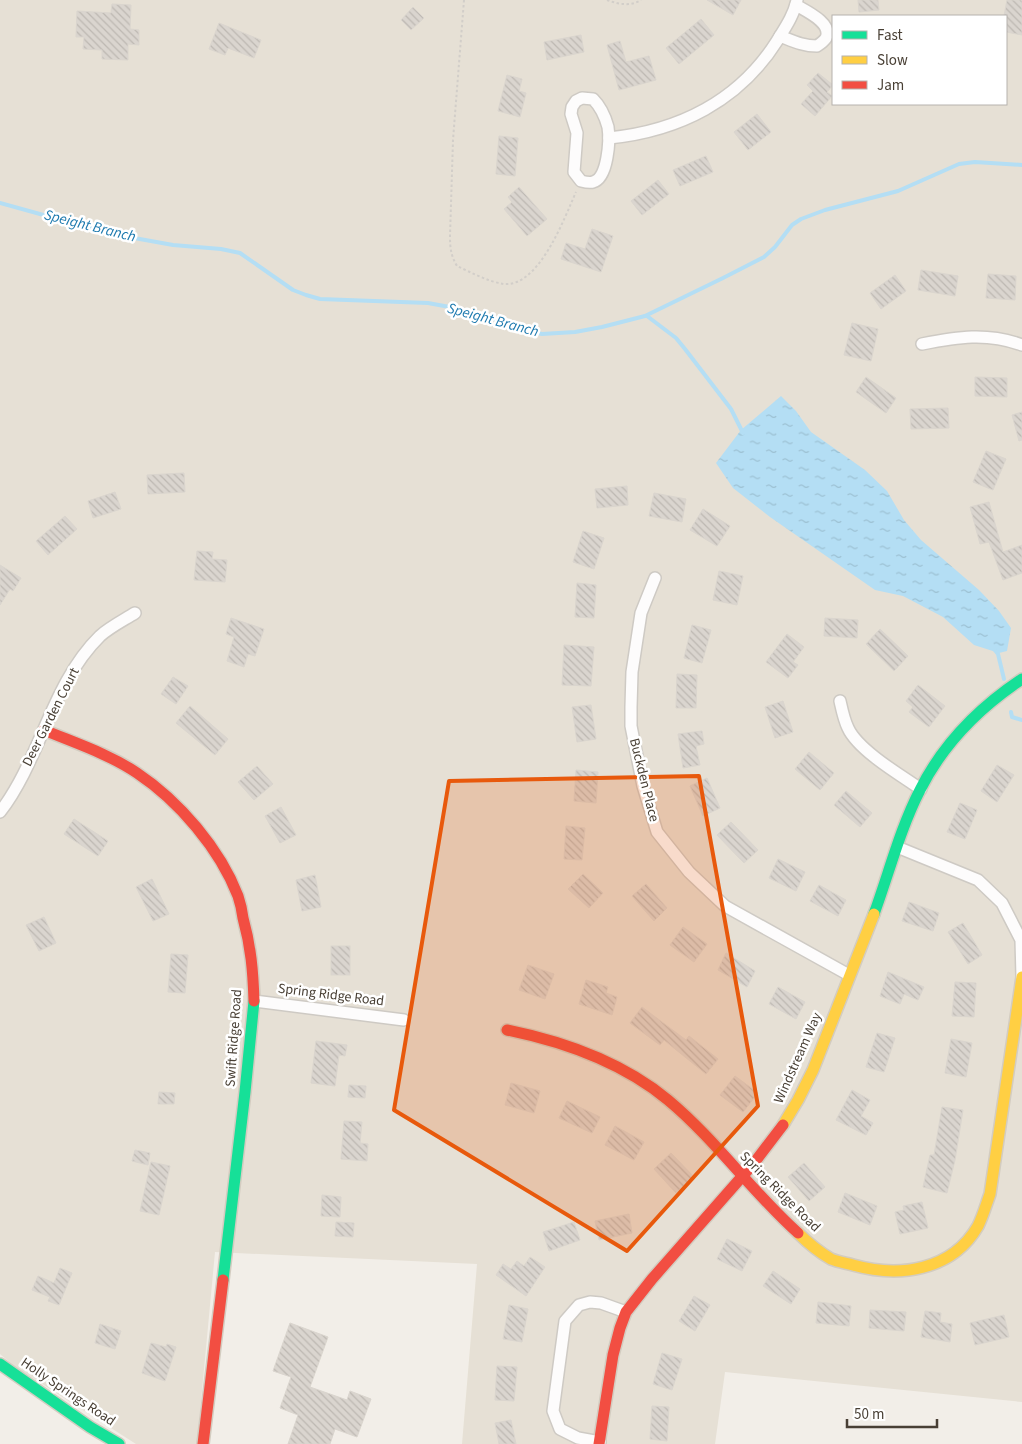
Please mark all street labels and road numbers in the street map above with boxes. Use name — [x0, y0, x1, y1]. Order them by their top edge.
street label: Deer Garden Court — [17, 664, 85, 770]
street label: Buckden Place — [624, 736, 664, 824]
street label: Spring Ridge Road — [277, 979, 385, 1011]
street label: Swift Ridge Road — [221, 988, 247, 1088]
street label: Windstream Way — [769, 1009, 827, 1107]
street label: Spring Ridge Road — [735, 1147, 825, 1237]
street label: Holly Springs Road — [17, 1353, 119, 1431]

